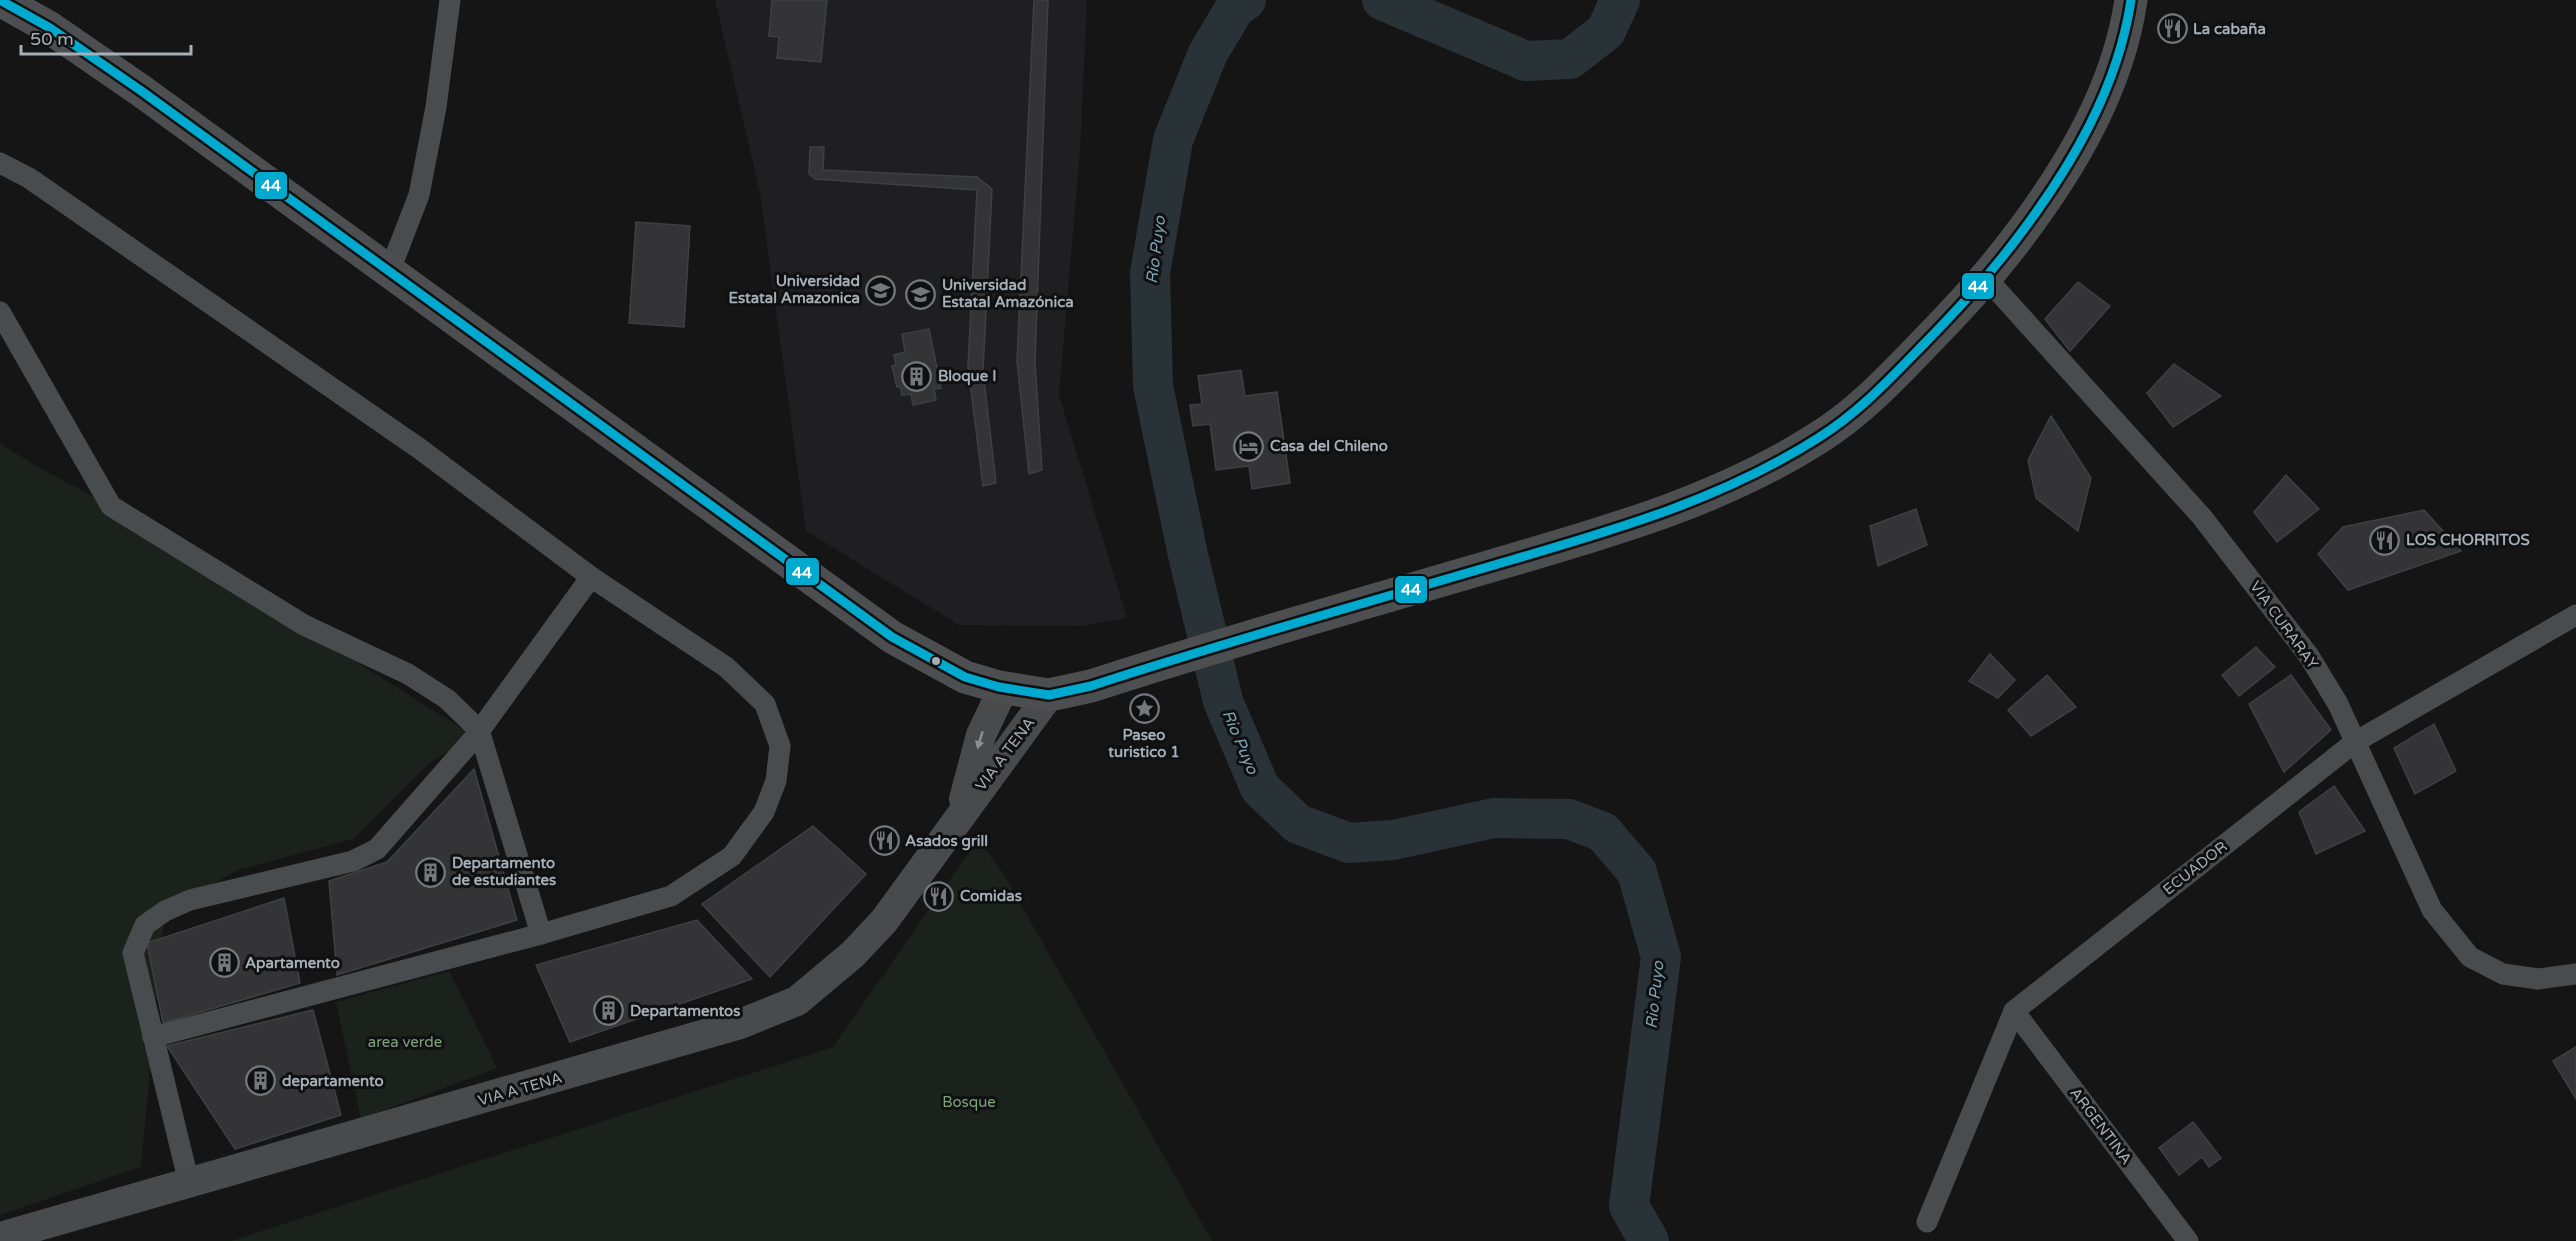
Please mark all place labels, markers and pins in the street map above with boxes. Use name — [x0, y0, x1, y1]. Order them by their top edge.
restaurant icon: La cabaña — [2156, 13, 2188, 45]
place label: La cabaña — [2193, 20, 2266, 38]
place label: Universidad Estatal Amazonica — [728, 272, 860, 307]
school or university icon: Universidad Estatal Amazonica — [865, 274, 897, 306]
place label: Universidad Estatal Amazónica — [942, 276, 1074, 311]
school or university icon: Universidad Estatal Amazónica — [905, 278, 937, 310]
building icon: Bloque I — [901, 360, 933, 392]
place label: Bloque I — [938, 367, 996, 386]
hotel icon: Casa del Chileno — [1233, 430, 1265, 462]
place label: Casa del Chileno — [1270, 437, 1388, 455]
restaurant icon: LOS CHORRITOS — [2369, 524, 2401, 556]
place label: LOS CHORRITOS — [2406, 531, 2530, 549]
unlabelled marker — [930, 655, 942, 667]
place icon: Paseo turistico 1 — [1128, 692, 1160, 724]
place label: Paseo turistico 1 — [1107, 726, 1180, 761]
restaurant icon: Asados grill — [868, 825, 900, 857]
place label: Asados grill — [905, 832, 988, 851]
place label: Departamento de estudiantes — [452, 854, 556, 889]
building icon: Departamento de estudiantes — [415, 856, 447, 888]
restaurant icon: Comidas — [923, 880, 955, 912]
place label: Comidas — [960, 887, 1022, 905]
building icon: Apartamento — [208, 947, 240, 979]
place label: Apartamento — [245, 954, 340, 973]
building icon: Departamentos — [593, 995, 625, 1027]
place label: Departamentos — [630, 1002, 740, 1021]
building icon: departamento — [245, 1065, 277, 1097]
place label: departamento — [282, 1072, 384, 1091]

